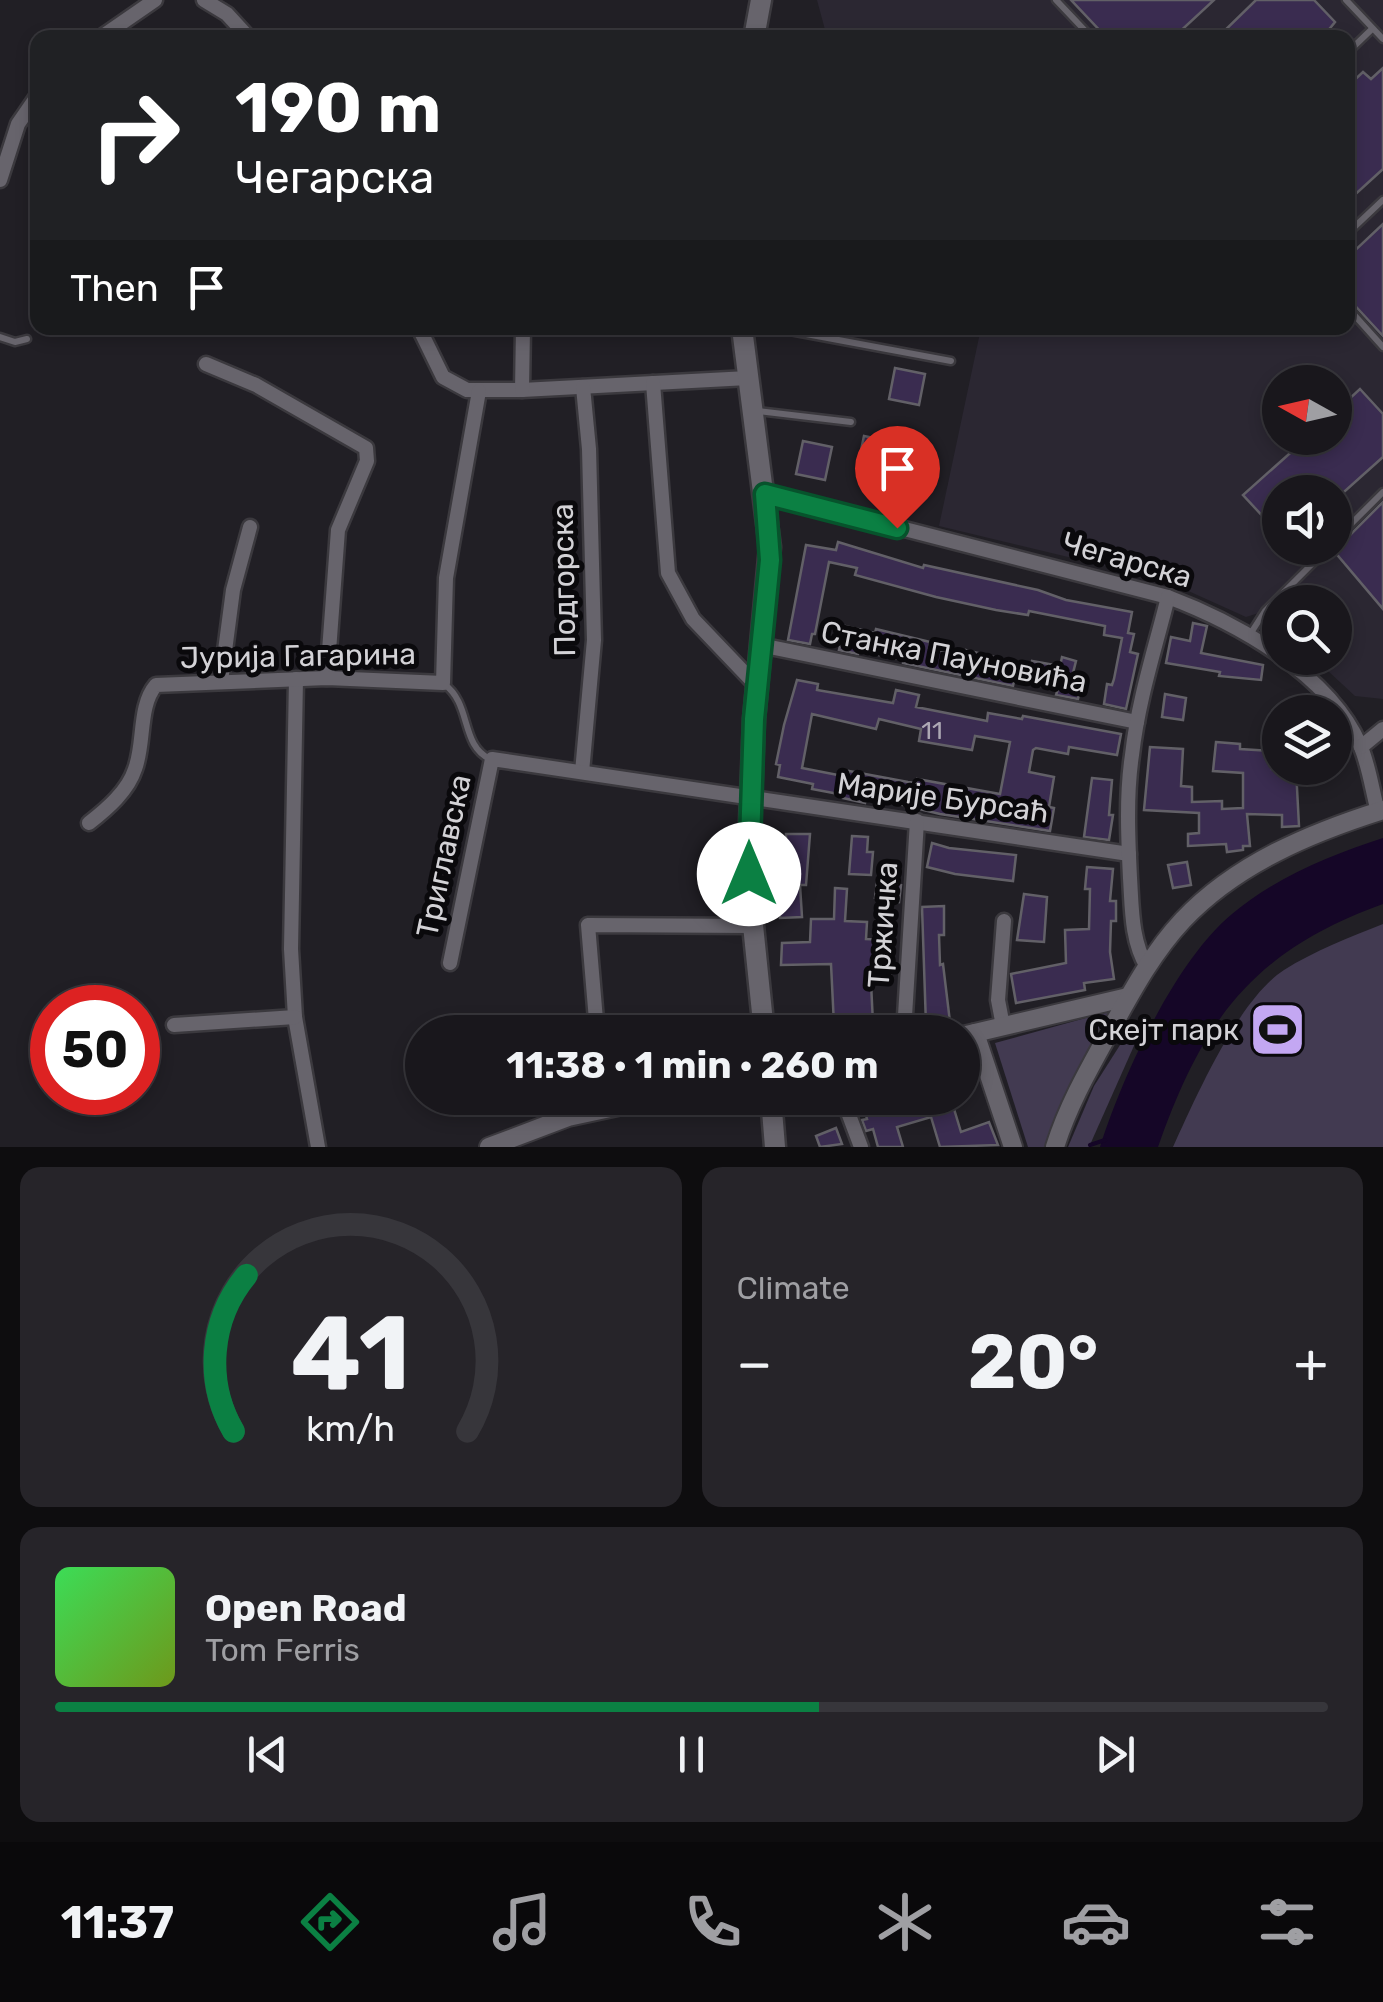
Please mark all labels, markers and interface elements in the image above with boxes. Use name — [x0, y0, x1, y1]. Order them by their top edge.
text: 190 m — [235, 67, 441, 150]
icon: right — [70, 70, 200, 200]
text: Чегарска — [235, 151, 434, 204]
icon: arrive — [179, 260, 234, 315]
text: Then — [70, 265, 159, 311]
north arrow — [1262, 365, 1352, 455]
map controls — [1262, 365, 1352, 785]
pin — [855, 426, 940, 529]
icon: arrive — [870, 441, 925, 496]
button: sound — [1262, 475, 1352, 565]
street label: Подгорска — [545, 503, 583, 657]
street label: Чегарска — [1058, 524, 1196, 596]
button: search — [1262, 585, 1352, 675]
street label: Станка Пауновића — [818, 614, 1090, 700]
street label: Јурија Гагарина — [180, 636, 416, 676]
button: layers — [1262, 695, 1352, 785]
house number: 11 — [921, 716, 943, 745]
street label: Марије Бурсаћ — [835, 765, 1051, 831]
street label: Триглавска — [409, 771, 479, 941]
position arrow — [697, 822, 801, 926]
street label: Тржичка — [861, 861, 905, 989]
speed limit sign: 50 — [30, 985, 160, 1115]
sports icon: Скејт парк — [1248, 1000, 1308, 1060]
place label: Скејт парк — [1088, 1012, 1239, 1048]
text: 11:38 · 1 min · 260 m — [506, 1042, 879, 1088]
text: Climate — [737, 1269, 850, 1307]
text: 41 — [291, 1292, 411, 1415]
text: 20° — [968, 1318, 1098, 1407]
text: − — [737, 1331, 772, 1396]
text: + — [1294, 1331, 1328, 1396]
text: km/h — [306, 1408, 395, 1450]
text: Open Road — [205, 1585, 407, 1631]
text: Tom Ferris — [205, 1631, 360, 1669]
icon: previous — [240, 1727, 295, 1782]
icon: pause — [664, 1727, 719, 1782]
icon: next — [1088, 1727, 1143, 1782]
icon: directions — [295, 1887, 365, 1957]
icon: music — [487, 1887, 557, 1957]
icon: phone — [678, 1887, 748, 1957]
icon: climate — [870, 1887, 940, 1957]
icon: car — [1061, 1887, 1131, 1957]
icon: filters — [1252, 1887, 1322, 1957]
text: 11:37 — [61, 1896, 174, 1949]

